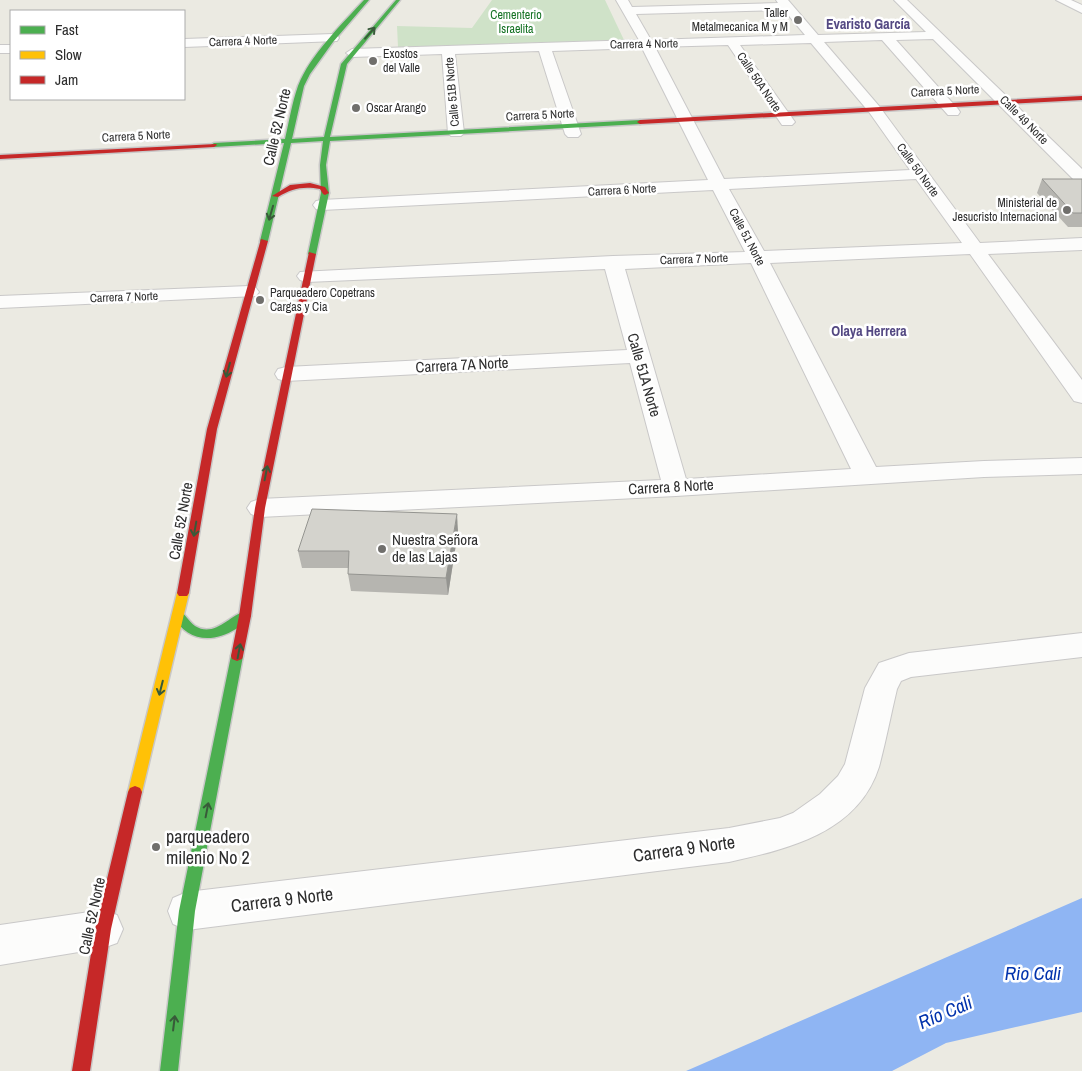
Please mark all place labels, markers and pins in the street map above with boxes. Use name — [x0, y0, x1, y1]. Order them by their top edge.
place label: Taller Metalmecanica M y M — [692, 5, 789, 35]
marker: Taller Metalmecanica M y M — [792, 14, 804, 26]
place label: Exostos del Valle — [383, 46, 420, 76]
marker: Exostos del Valle — [367, 55, 379, 67]
place label: Oscar Arango — [366, 100, 426, 116]
marker: Oscar Arango — [350, 102, 362, 114]
place label: Ministerial de Jesucristo Internacional — [953, 195, 1057, 225]
marker: Ministerial de Jesucristo Internacional — [1061, 204, 1073, 216]
place label: Parqueadero Copetrans Cargas y Cia — [270, 285, 375, 315]
marker: Parqueadero Copetrans Cargas y Cia — [254, 294, 266, 306]
place label: Nuestra Señora de las Lajas — [392, 529, 478, 567]
marker: Nuestra Señora de las Lajas — [376, 543, 388, 555]
place label: parqueadero milenio No 2 — [166, 824, 250, 870]
marker: parqueadero milenio No 2 — [150, 841, 162, 853]

